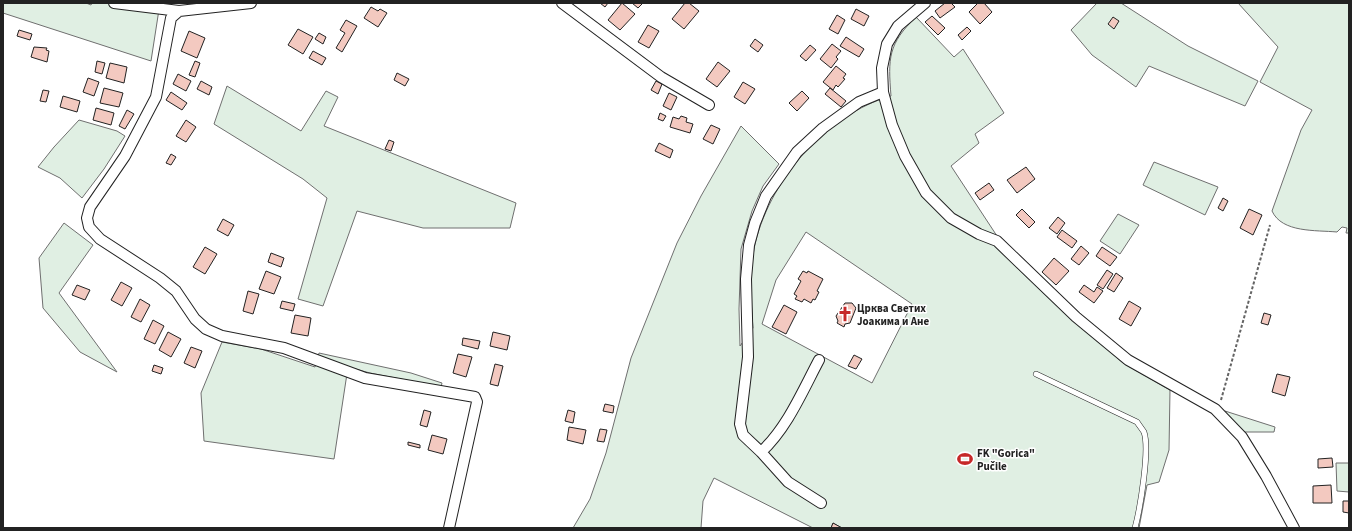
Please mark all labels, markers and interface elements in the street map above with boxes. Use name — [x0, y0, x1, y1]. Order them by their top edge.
place label: Црква Светих Јоакима и Ане — [857, 301, 929, 329]
church icon: Црква Светих Јоакима и Ане — [836, 305, 854, 323]
place label: FK "Gorica" Pučile — [977, 446, 1035, 474]
sports icon: FK "Gorica" Pučile — [956, 450, 974, 468]

